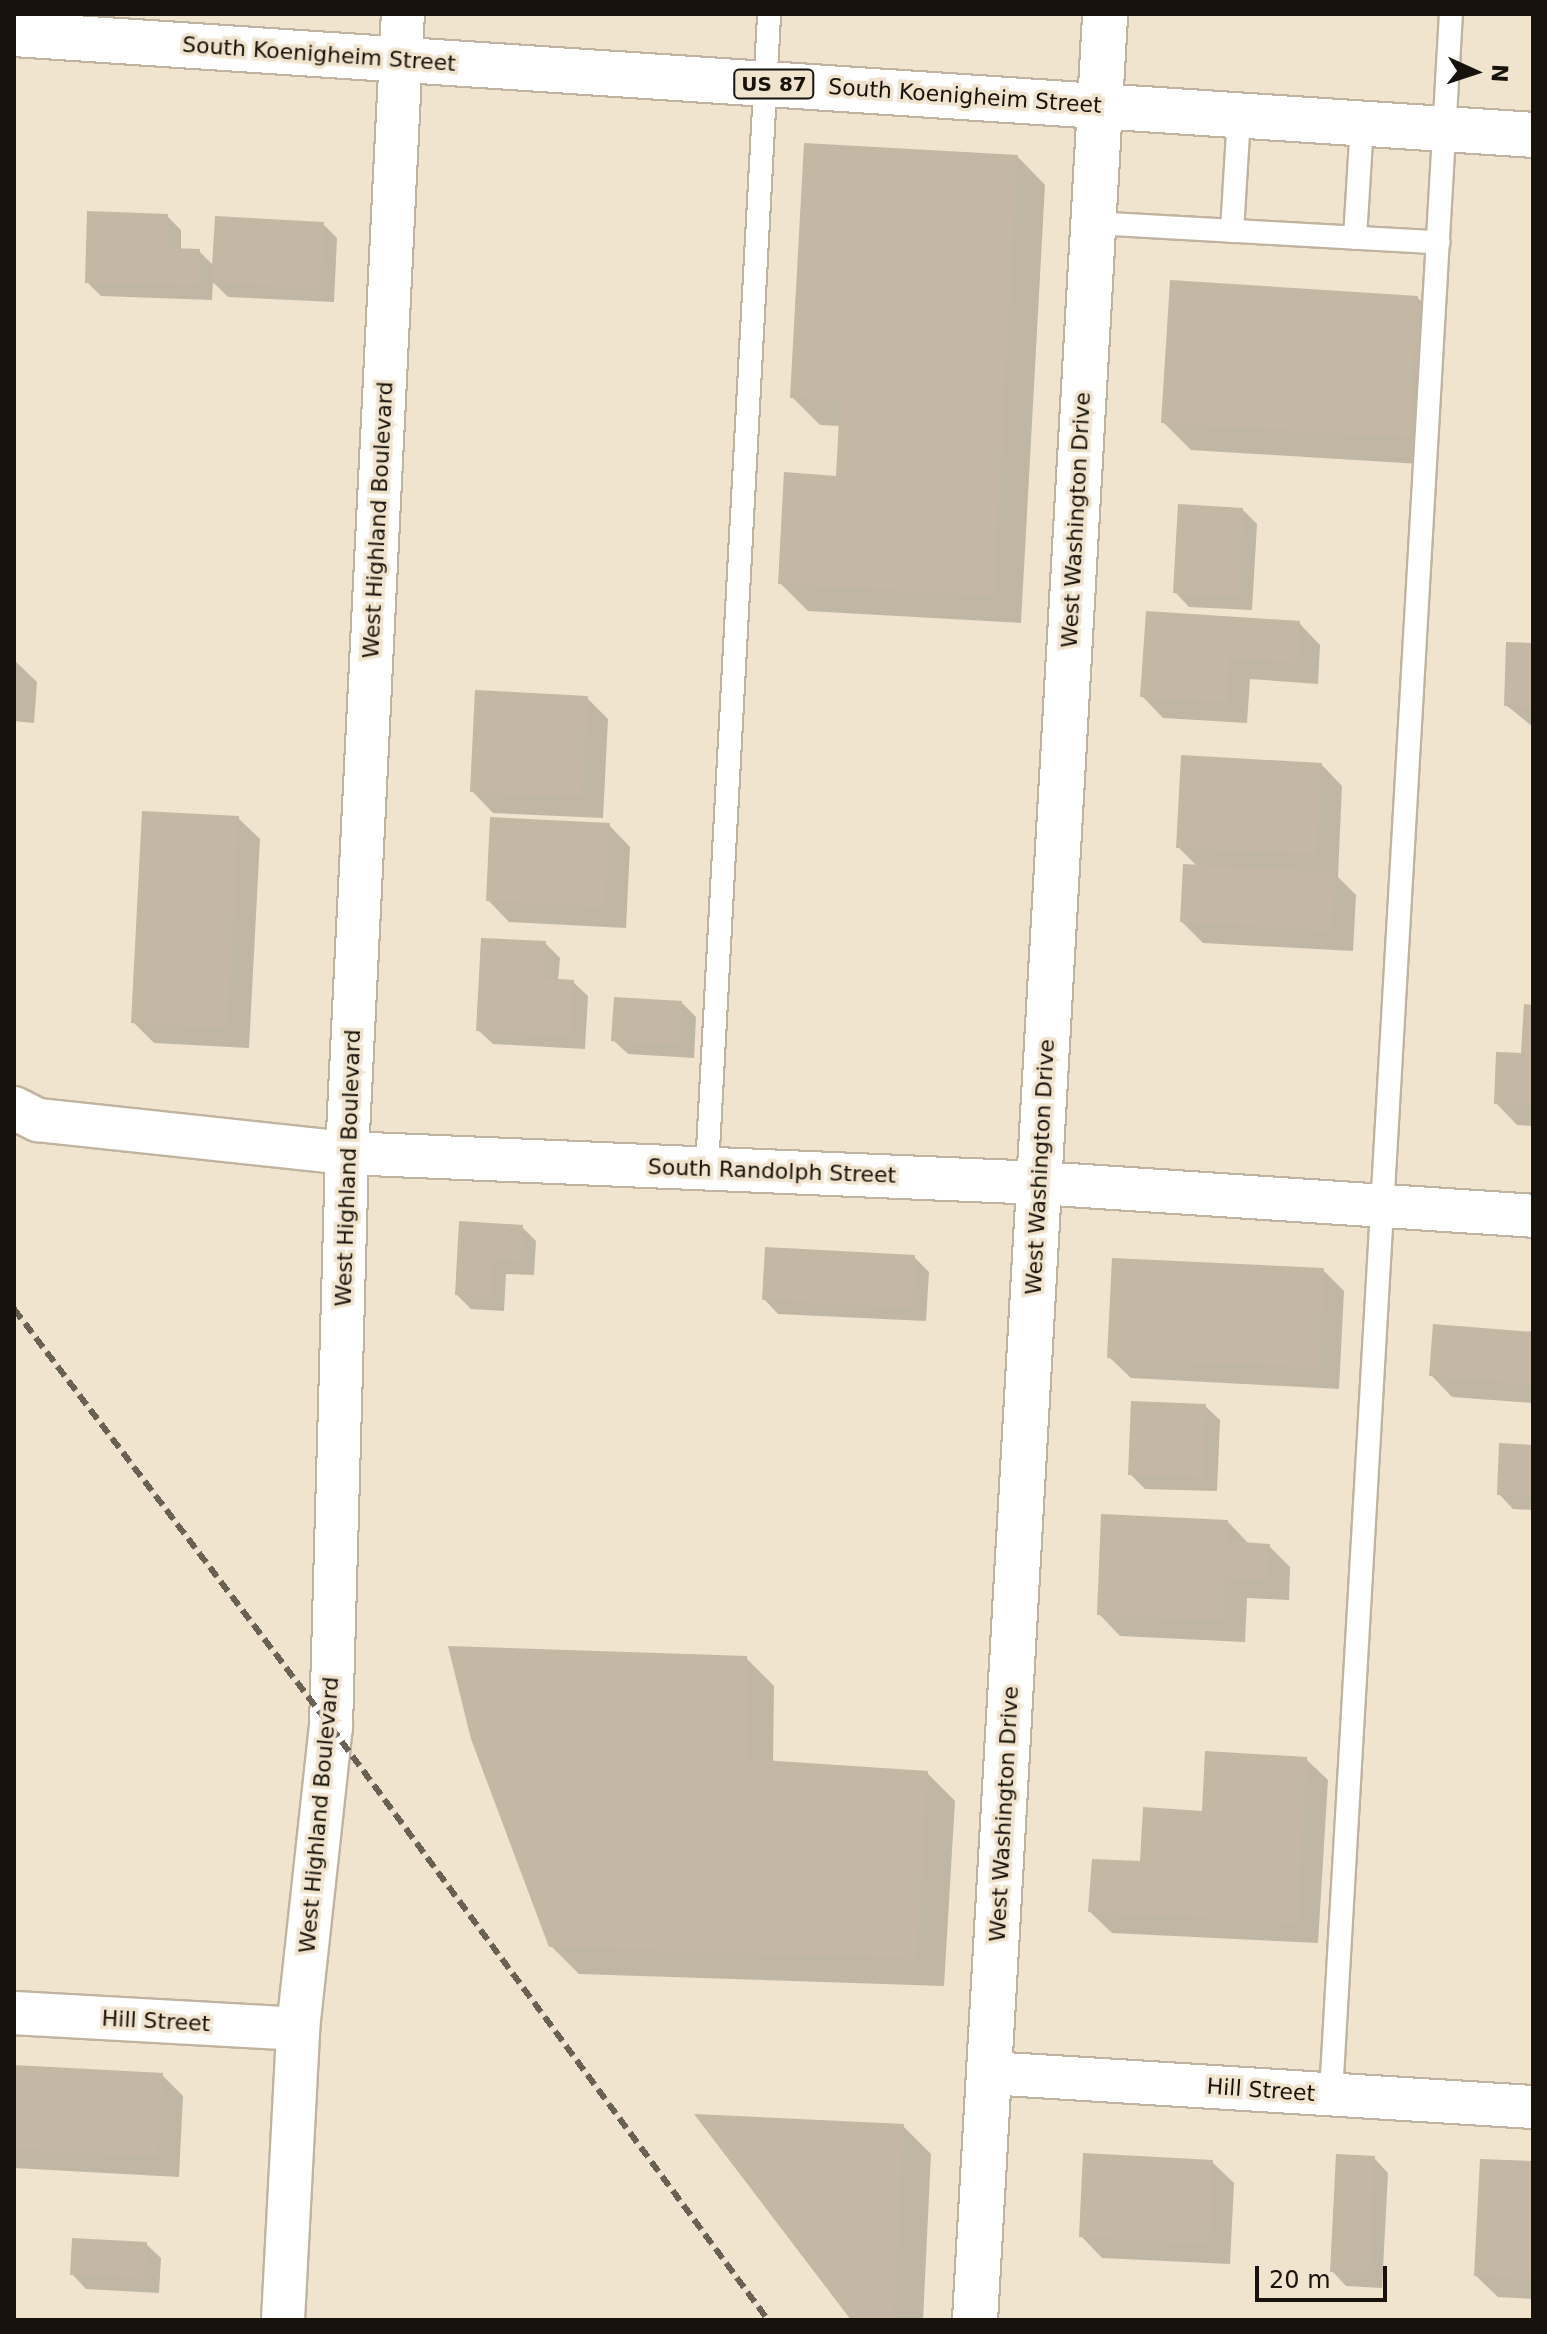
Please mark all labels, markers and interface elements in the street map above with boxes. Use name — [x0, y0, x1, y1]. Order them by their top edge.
street label: South Koenigheim Street — [181, 31, 457, 77]
north arrow — [1435, 32, 1515, 112]
text: N — [1487, 63, 1512, 83]
road number: US 87 — [732, 68, 816, 100]
street label: South Koenigheim Street — [827, 73, 1103, 119]
street label: West Highland Boulevard — [358, 381, 398, 659]
street label: West Washington Drive — [1056, 391, 1096, 649]
street label: West Highland Boulevard — [330, 1029, 366, 1307]
street label: West Washington Drive — [1020, 1038, 1060, 1296]
street label: South Randolph Street — [647, 1153, 897, 1189]
street label: West Highland Boulevard — [294, 1676, 344, 1954]
street label: West Washington Drive — [984, 1685, 1024, 1943]
street label: Hill Street — [101, 2005, 211, 2037]
street label: Hill Street — [1206, 2073, 1316, 2107]
scale bar — [1259, 2250, 1391, 2300]
text: 20 m — [1269, 2266, 1331, 2294]

